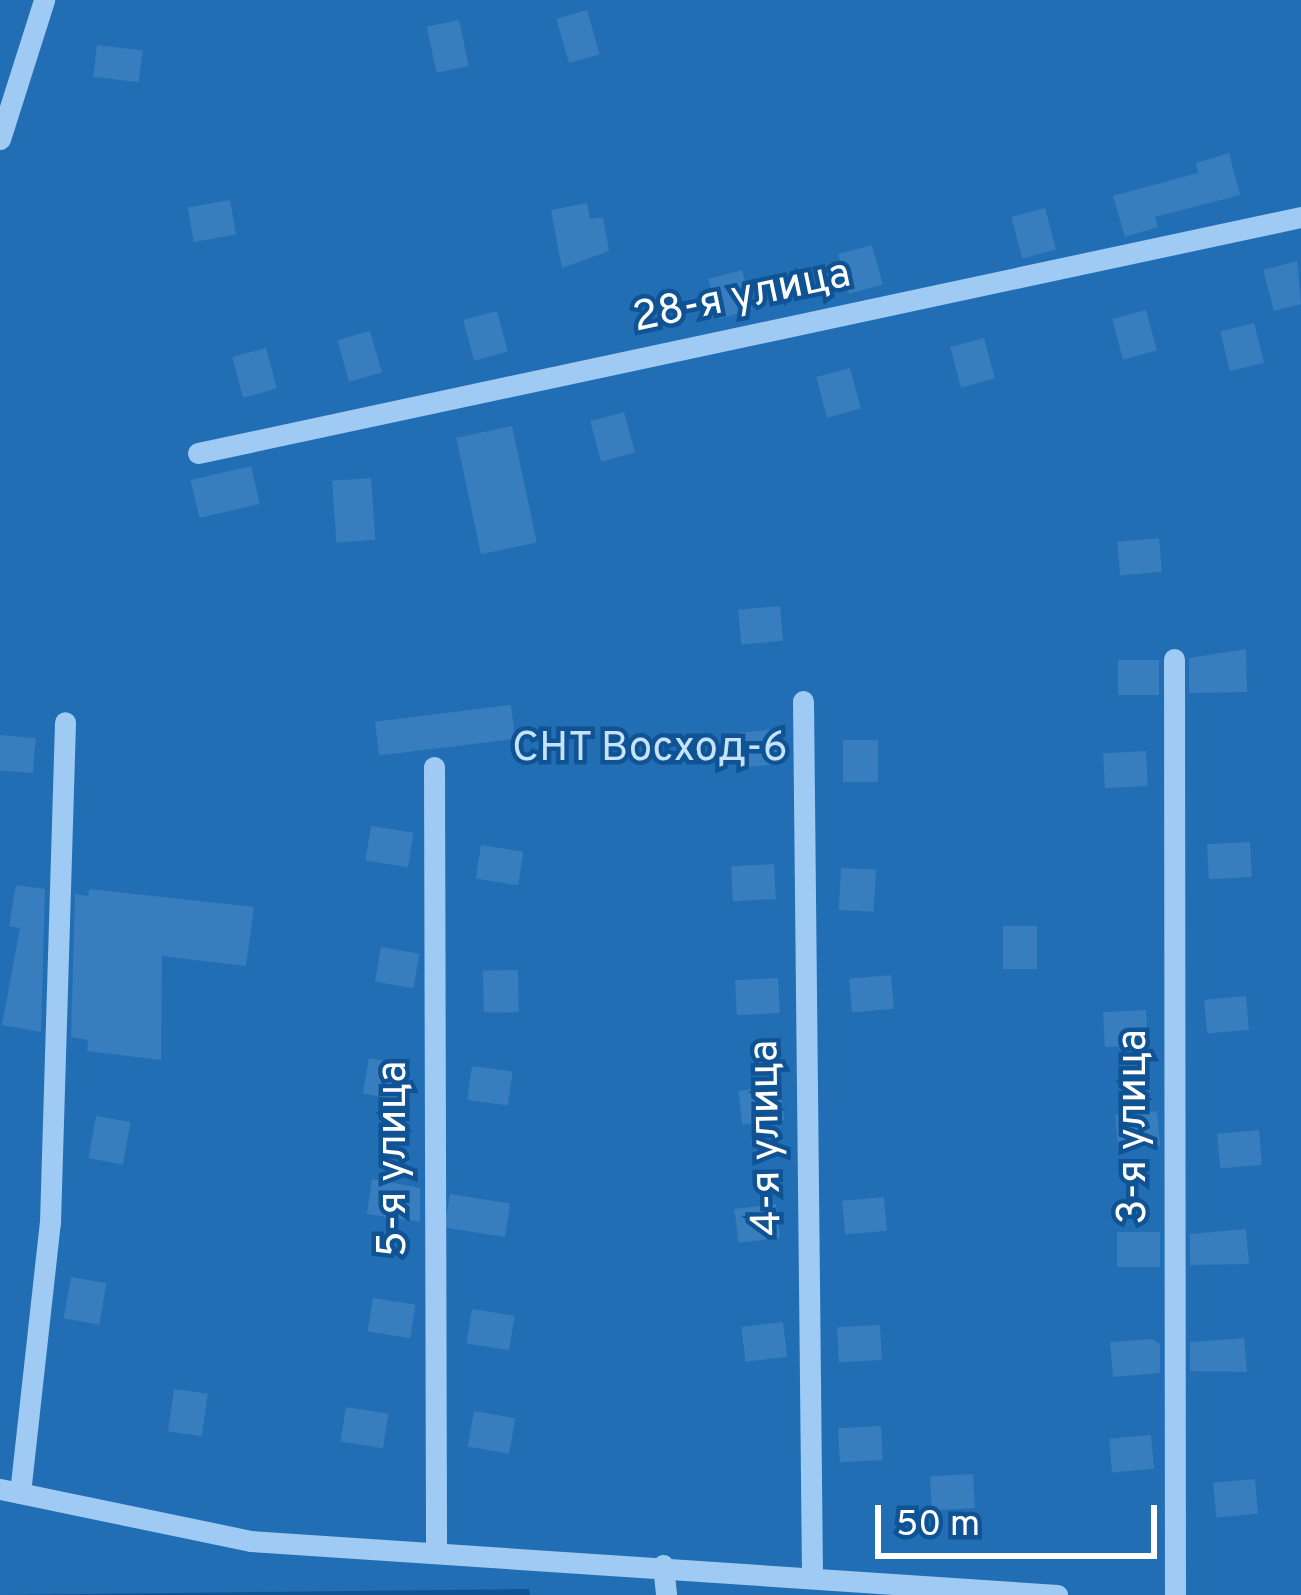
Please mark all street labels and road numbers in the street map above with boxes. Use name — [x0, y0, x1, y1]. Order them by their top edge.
street label: 28-я улица — [628, 250, 856, 346]
street label: 3-я улица — [1110, 1029, 1160, 1225]
street label: 4-я улица — [741, 1039, 795, 1237]
street label: 5-я улица — [370, 1061, 420, 1257]

